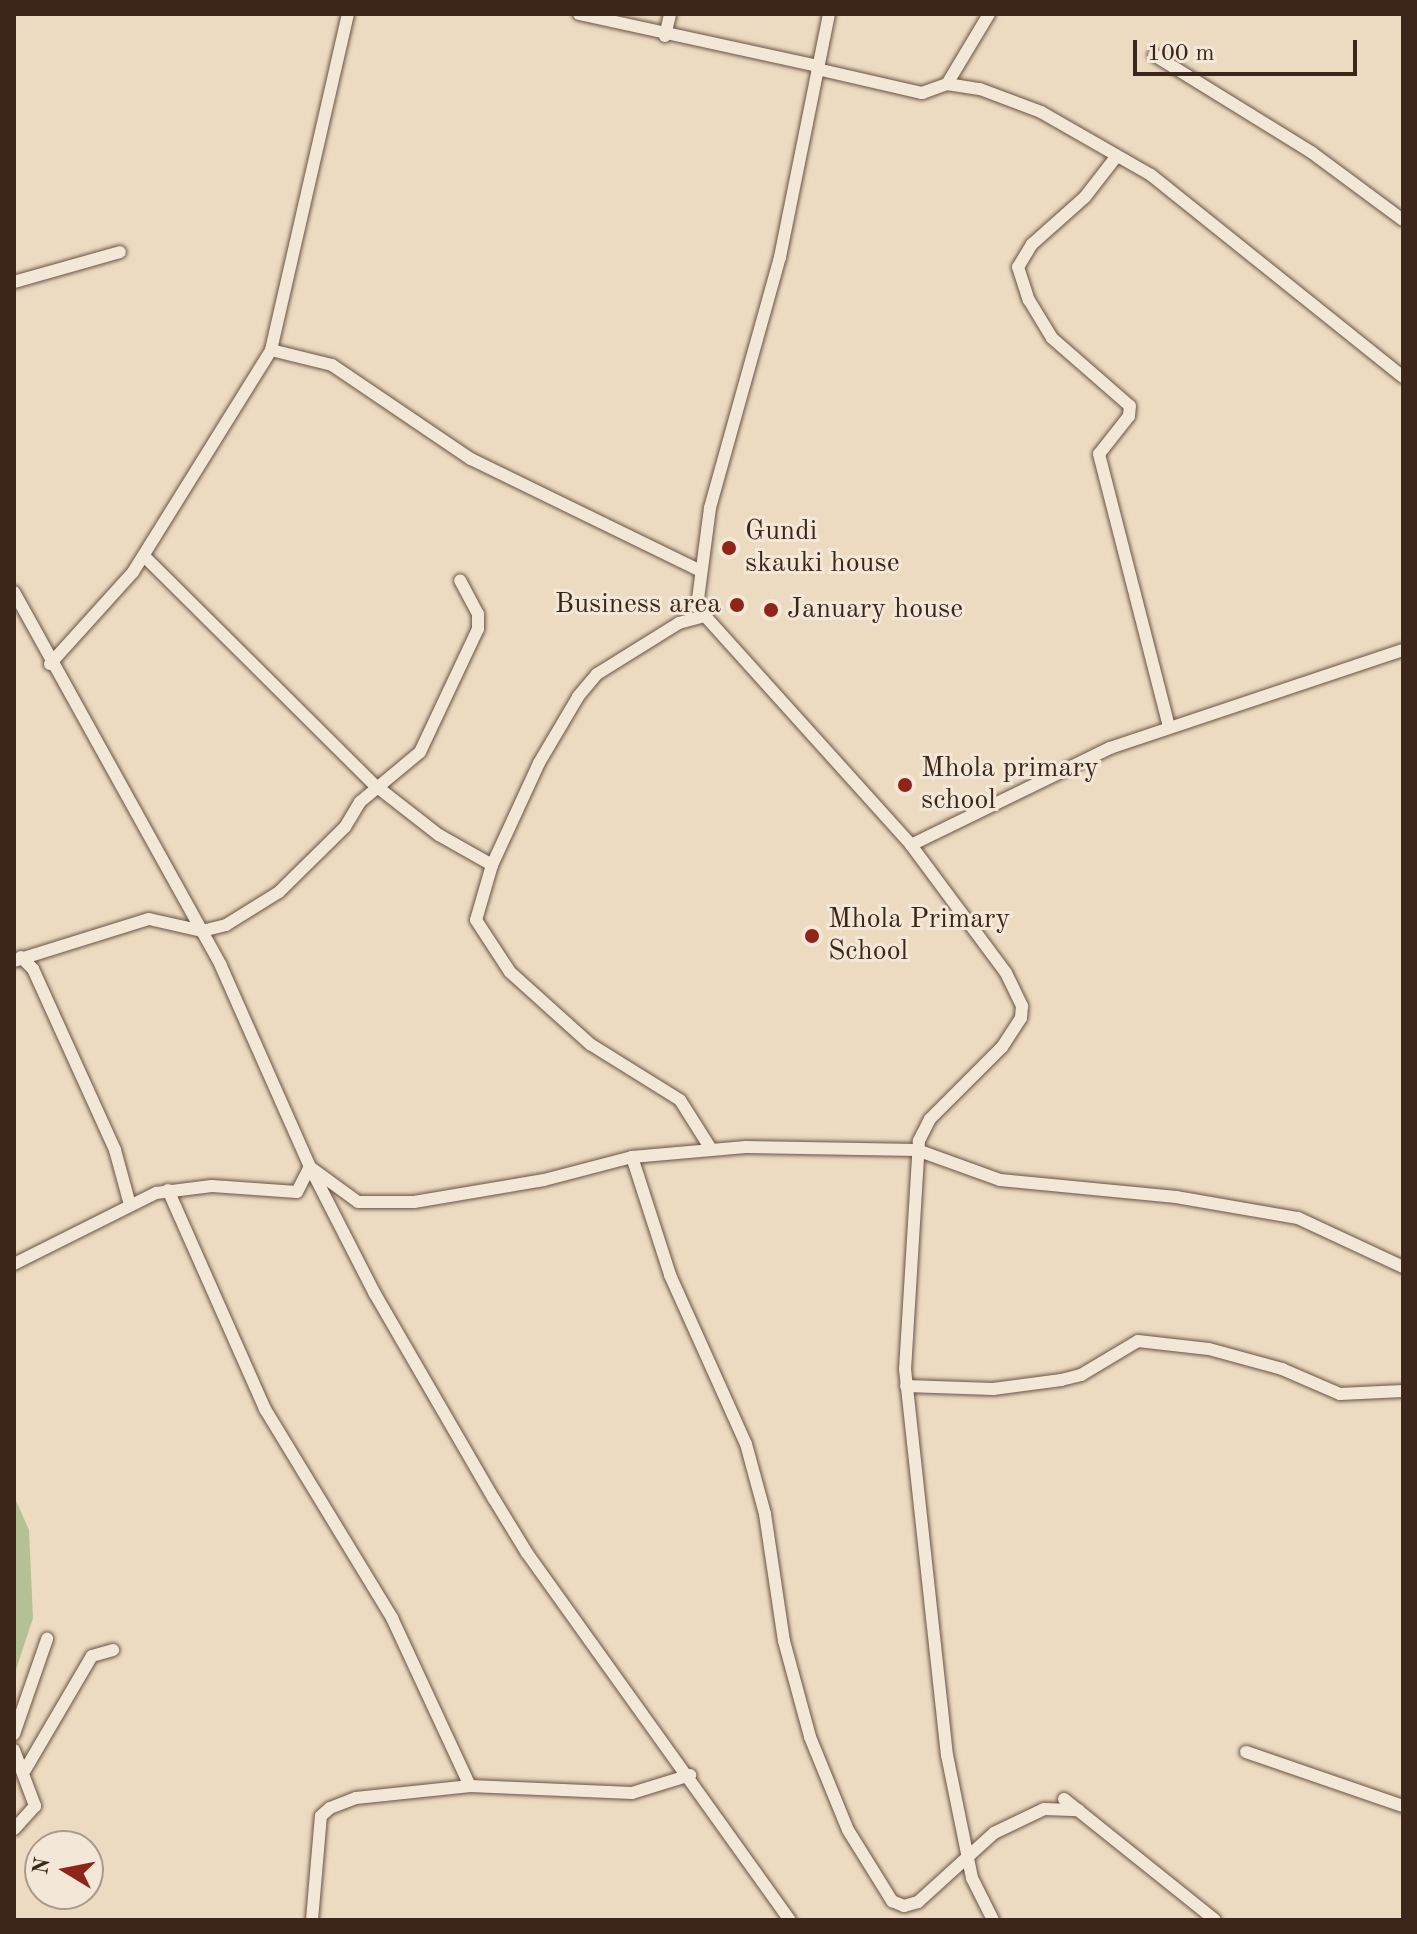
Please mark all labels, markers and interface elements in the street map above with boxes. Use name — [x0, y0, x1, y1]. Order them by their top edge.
scale bar — [1137, 24, 1361, 74]
text: 100 m — [1147, 42, 1215, 66]
place label: Gundi skauki house — [745, 515, 900, 581]
marker: Gundi skauki house — [720, 539, 738, 557]
place label: Business area — [555, 588, 721, 622]
place label: January house — [787, 593, 963, 627]
marker: Business area — [728, 596, 746, 614]
marker: January house — [762, 601, 780, 619]
place label: Mhola primary school — [921, 752, 1099, 818]
marker: Mhola primary school — [896, 776, 914, 794]
place label: Mhola Primary School — [828, 903, 1010, 969]
marker: Mhola Primary School — [803, 927, 821, 945]
north arrow — [24, 1830, 104, 1910]
text: N — [30, 1856, 55, 1876]

